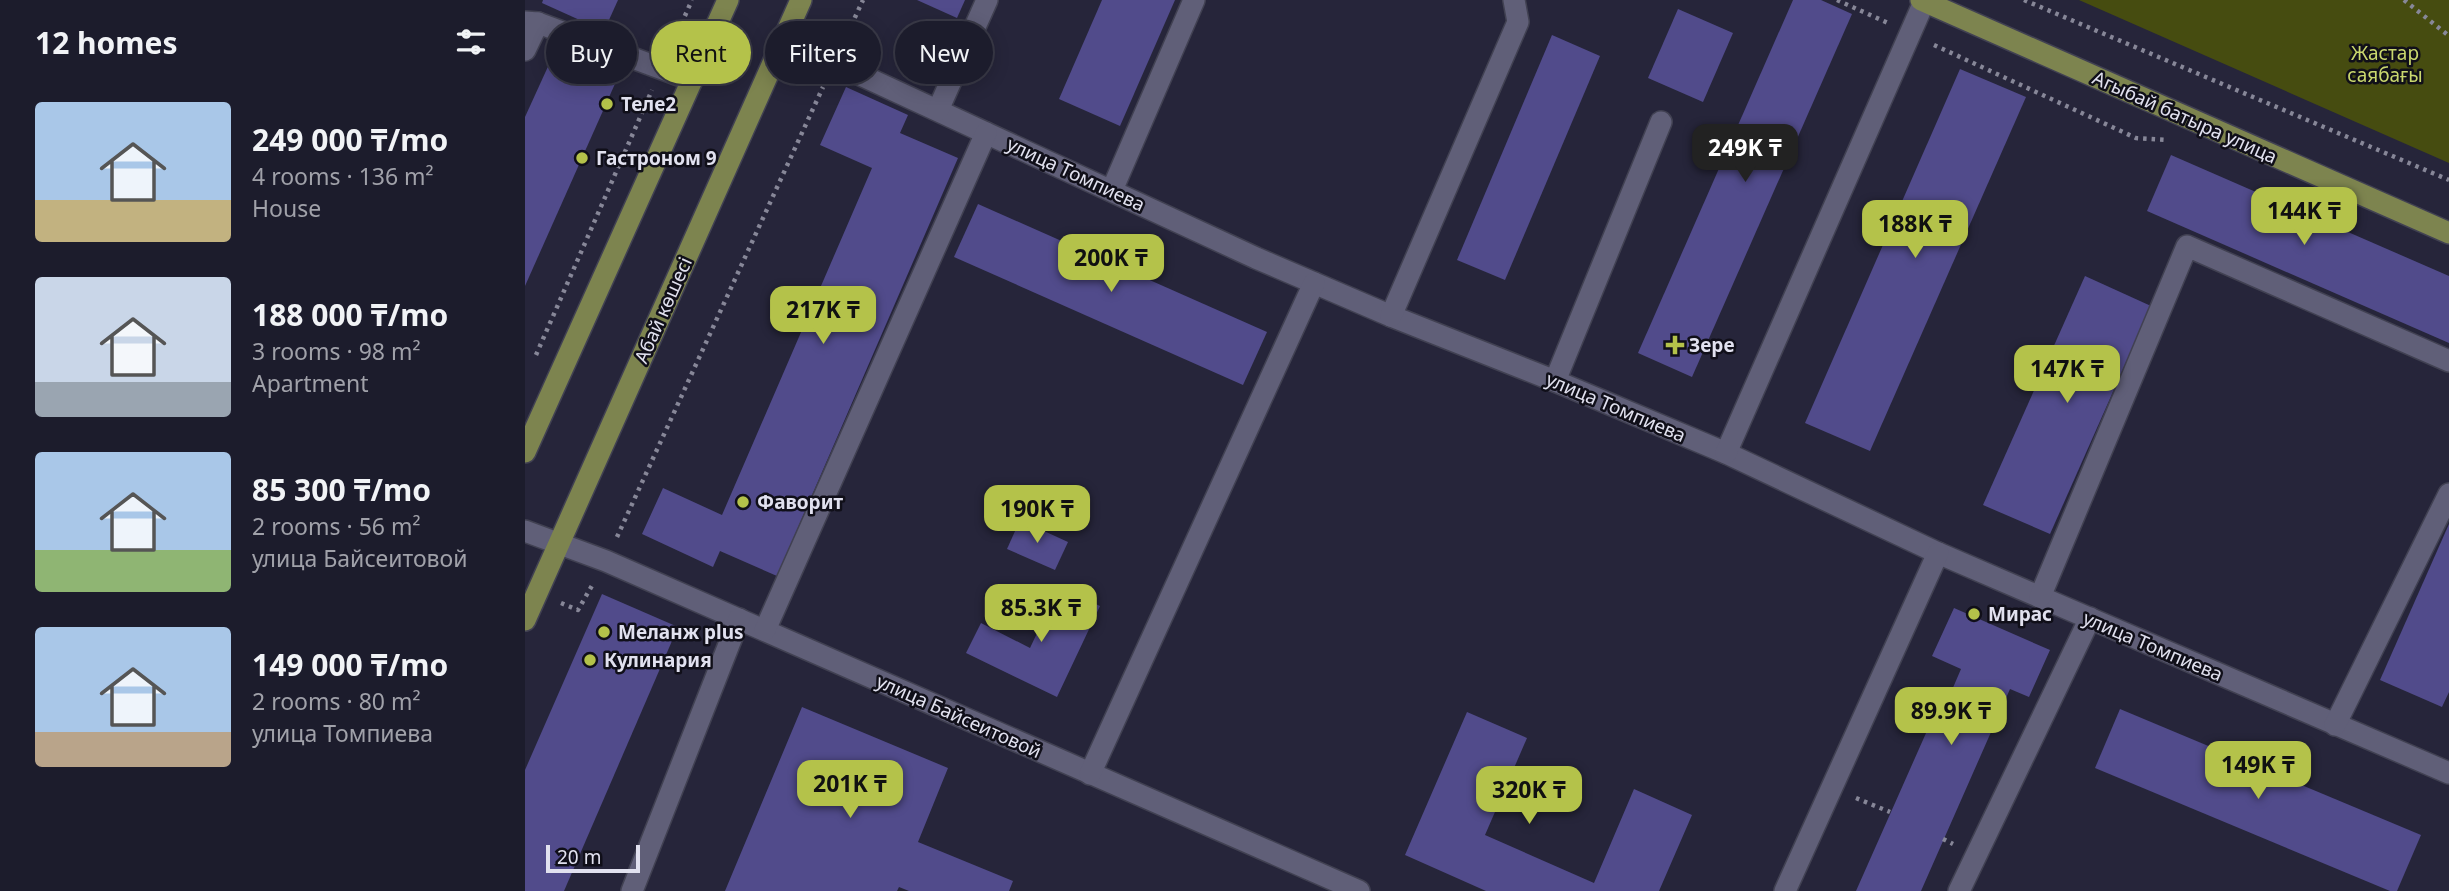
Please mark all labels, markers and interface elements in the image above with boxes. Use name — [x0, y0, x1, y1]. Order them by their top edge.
chip: Buy — [546, 21, 637, 84]
chip: Rent — [651, 21, 751, 84]
chip: Filters — [765, 21, 881, 84]
chip: New — [895, 21, 993, 84]
text: 12 homes — [35, 22, 178, 63]
icon: filters — [452, 23, 490, 61]
park label: Жастар саябағы — [2347, 40, 2423, 88]
street label: Агыбай батыра улица — [2089, 65, 2281, 169]
place label: Теле2 — [621, 91, 676, 117]
marker: Теле2 — [599, 96, 615, 112]
text: 249 000 ₸/mo — [252, 119, 448, 160]
pin: 249K ₸ — [1688, 124, 1802, 184]
icon: home — [91, 130, 175, 214]
street label: улица Томпиева — [1003, 131, 1149, 217]
text: 249K ₸ — [1708, 131, 1782, 163]
place label: Гастроном 9 — [596, 145, 717, 171]
marker: Гастроном 9 — [574, 150, 590, 166]
text: 4 rooms · 136 m² — [252, 160, 434, 192]
pin: 144K ₸ — [2247, 188, 2361, 247]
text: House — [252, 192, 321, 224]
text: 144K ₸ — [2267, 194, 2341, 226]
pin: 188K ₸ — [1858, 201, 1972, 260]
text: 188K ₸ — [1878, 207, 1952, 239]
pin: 200K ₸ — [1054, 234, 1168, 294]
text: 200K ₸ — [1074, 241, 1148, 273]
street label: Абай көшесі — [628, 253, 698, 367]
pin: 217K ₸ — [766, 286, 880, 346]
text: 217K ₸ — [786, 293, 860, 325]
text: 188 000 ₸/mo — [252, 294, 448, 335]
icon: home — [91, 305, 175, 389]
place label: Зере — [1689, 332, 1735, 358]
text: 3 rooms · 98 m² — [252, 335, 421, 367]
marker: Зере — [1667, 337, 1683, 353]
pin: 147K ₸ — [2010, 346, 2124, 405]
text: 147K ₸ — [2030, 352, 2104, 384]
street label: улица Томпиева — [1542, 366, 1690, 448]
text: Apartment — [252, 367, 369, 399]
text: 85 300 ₸/mo — [252, 469, 431, 510]
icon: home — [91, 480, 175, 564]
pin: 190K ₸ — [980, 486, 1094, 545]
place label: Фаворит — [757, 489, 843, 515]
text: 190K ₸ — [1000, 492, 1074, 524]
marker: Фаворит — [735, 494, 751, 510]
text: 2 rooms · 56 m² — [252, 510, 421, 542]
text: улица Байсеитовой — [252, 542, 468, 574]
pin: 85.3K ₸ — [976, 584, 1106, 644]
text: 85.3K ₸ — [1001, 591, 1081, 623]
place label: Мирас — [1988, 601, 2052, 627]
street label: улица Томпиева — [2079, 605, 2227, 687]
marker: Мирас — [1966, 606, 1982, 622]
place label: Меланж plus — [618, 619, 744, 645]
marker: Меланж plus — [596, 624, 612, 640]
text: 149 000 ₸/mo — [252, 644, 448, 685]
place label: Кулинария — [604, 647, 712, 673]
marker: Кулинария — [582, 652, 598, 668]
icon: home — [91, 655, 175, 739]
street label: улица Байсеитовой — [872, 668, 1046, 764]
text: 2 rooms · 80 m² — [252, 685, 421, 717]
pin: 89.9K ₸ — [1886, 688, 2016, 747]
text: 89.9K ₸ — [1911, 694, 1991, 726]
text: улица Томпиева — [252, 717, 433, 749]
pin: 149K ₸ — [2201, 742, 2315, 801]
text: 149K ₸ — [2221, 748, 2295, 780]
pin: 201K ₸ — [793, 760, 907, 820]
pin: 320K ₸ — [1472, 766, 1586, 826]
text: 201K ₸ — [813, 767, 887, 799]
text: 320K ₸ — [1492, 773, 1566, 805]
scale bar — [546, 842, 641, 874]
text: 20 m — [557, 844, 601, 870]

